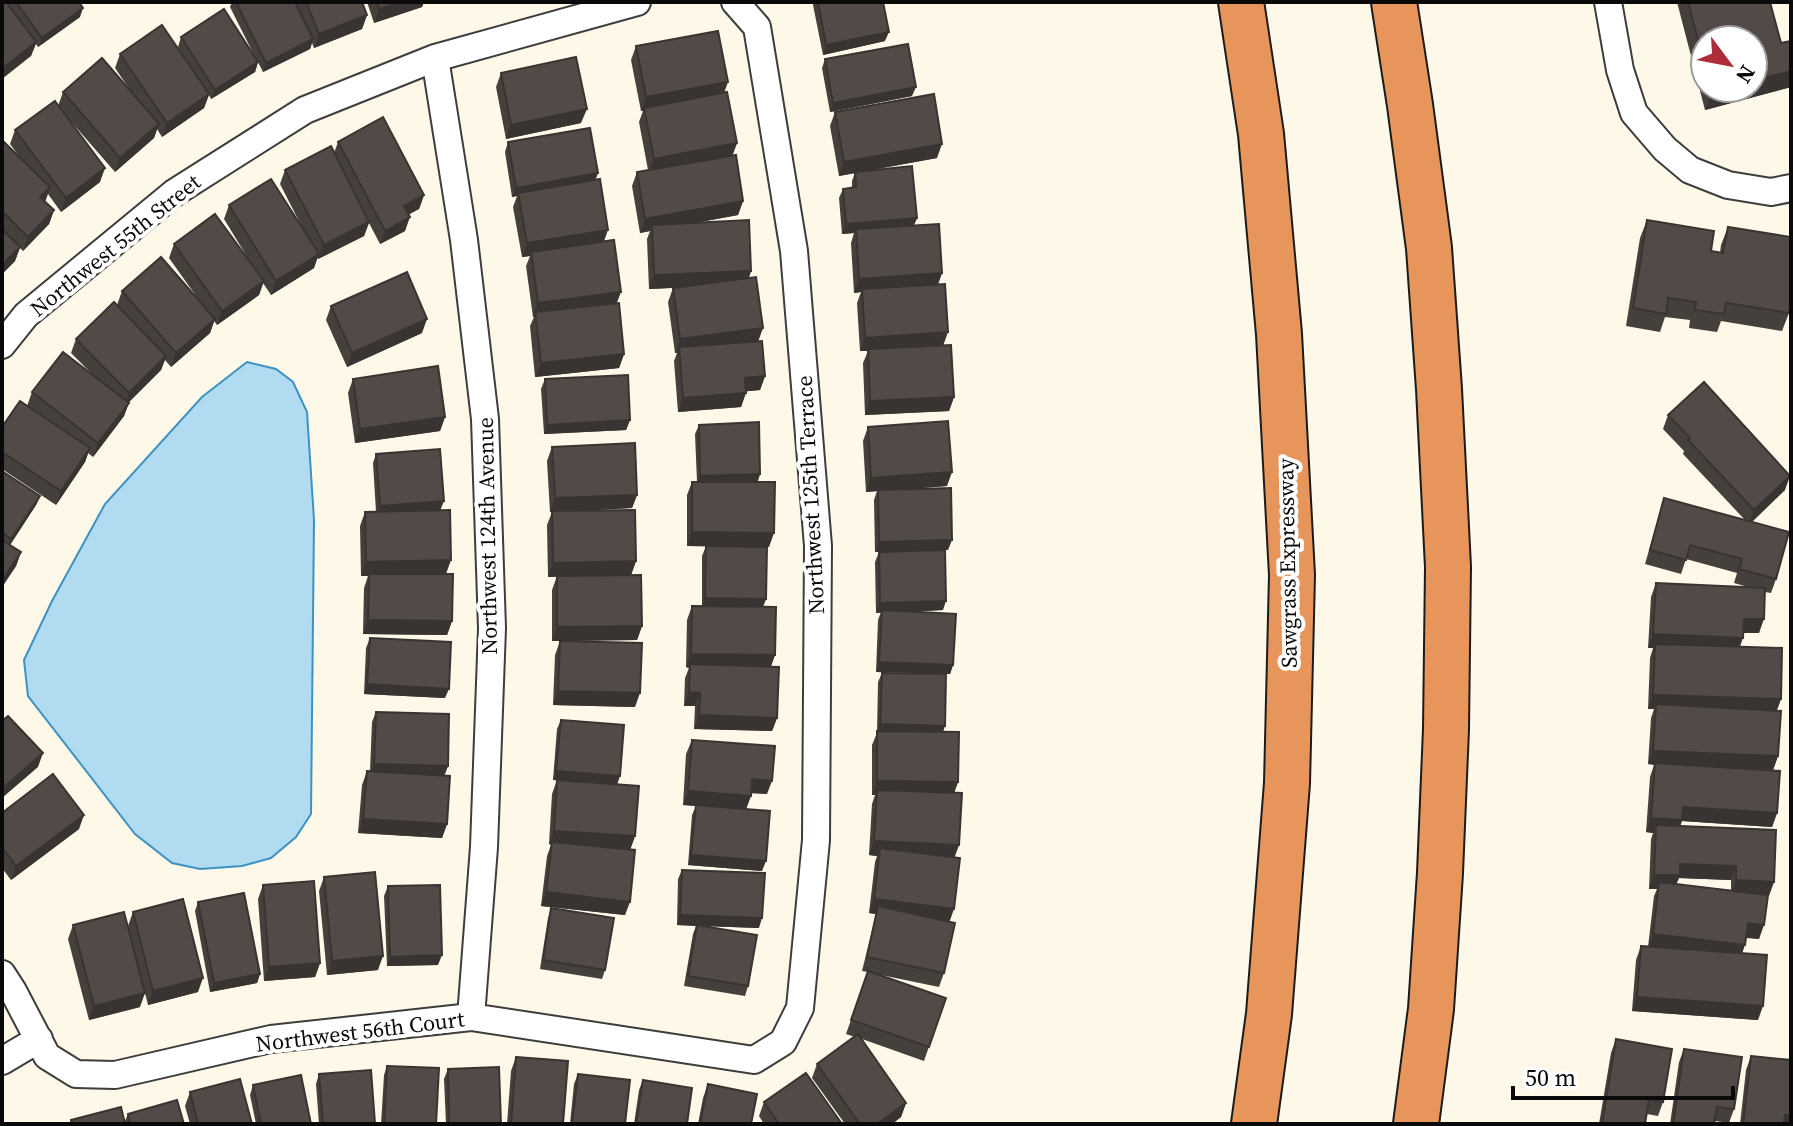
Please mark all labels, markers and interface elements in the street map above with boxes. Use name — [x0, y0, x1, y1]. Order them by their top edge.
north arrow — [1689, 24, 1769, 104]
text: N — [1729, 60, 1763, 89]
street label: Northwest 55th Street — [23, 166, 207, 323]
street label: Northwest 125th Terrace — [789, 375, 831, 615]
street label: Northwest 124th Avenue — [470, 417, 504, 655]
street label: Sawgrass Expressway — [1270, 457, 1304, 668]
street label: Northwest 56th Court — [254, 1003, 467, 1059]
scale bar — [1513, 1050, 1733, 1100]
text: 50 m — [1525, 1061, 1576, 1094]

